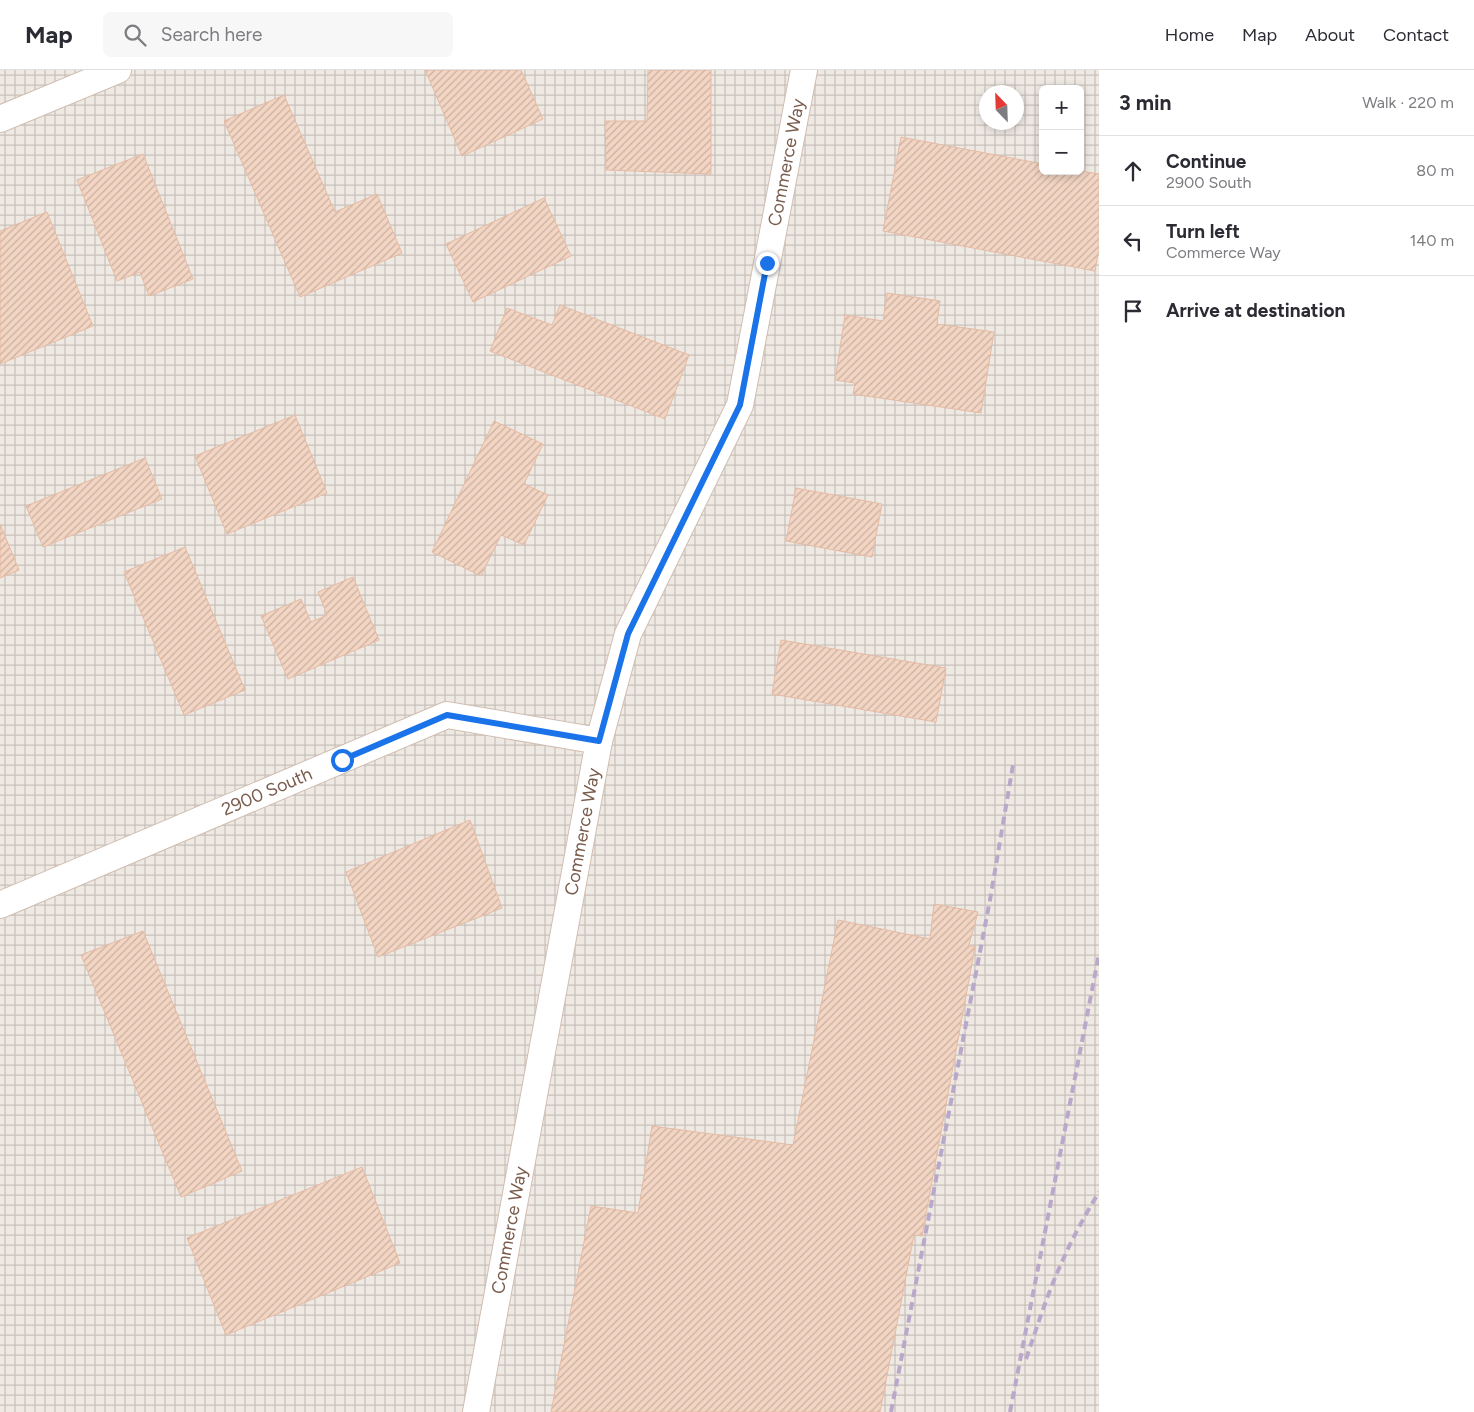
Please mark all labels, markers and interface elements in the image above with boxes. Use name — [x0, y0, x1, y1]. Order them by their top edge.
search box — [103, 12, 453, 57]
text: Map — [25, 20, 73, 49]
icon: search — [121, 21, 149, 49]
text: Search here — [161, 23, 262, 46]
text: Home — [1165, 24, 1214, 46]
text: Map — [1242, 24, 1277, 46]
text: About — [1305, 24, 1355, 46]
text: Contact — [1383, 24, 1449, 46]
north arrow — [979, 85, 1024, 130]
map controls — [1039, 85, 1084, 175]
button: + — [1039, 85, 1084, 130]
text: 3 min — [1119, 90, 1171, 115]
text: Walk · 220 m — [1362, 93, 1454, 112]
street label: Commerce Way — [763, 96, 809, 228]
button: − — [1039, 130, 1084, 175]
text: Continue — [1166, 150, 1246, 173]
icon: ahead — [1119, 157, 1147, 185]
text: 80 m — [1416, 161, 1454, 180]
text: 2900 South — [1166, 173, 1251, 192]
text: Turn left — [1166, 220, 1240, 243]
icon: left — [1119, 227, 1147, 255]
text: 140 m — [1410, 231, 1454, 250]
text: Commerce Way — [1166, 243, 1281, 262]
route end — [756, 252, 779, 275]
icon: arrive — [1119, 297, 1147, 325]
text: Arrive at destination — [1166, 299, 1345, 322]
route start — [331, 749, 354, 772]
street label: 2900 South — [218, 763, 315, 821]
street label: Commerce Way — [560, 766, 605, 897]
street label: Commerce Way — [487, 1164, 532, 1296]

